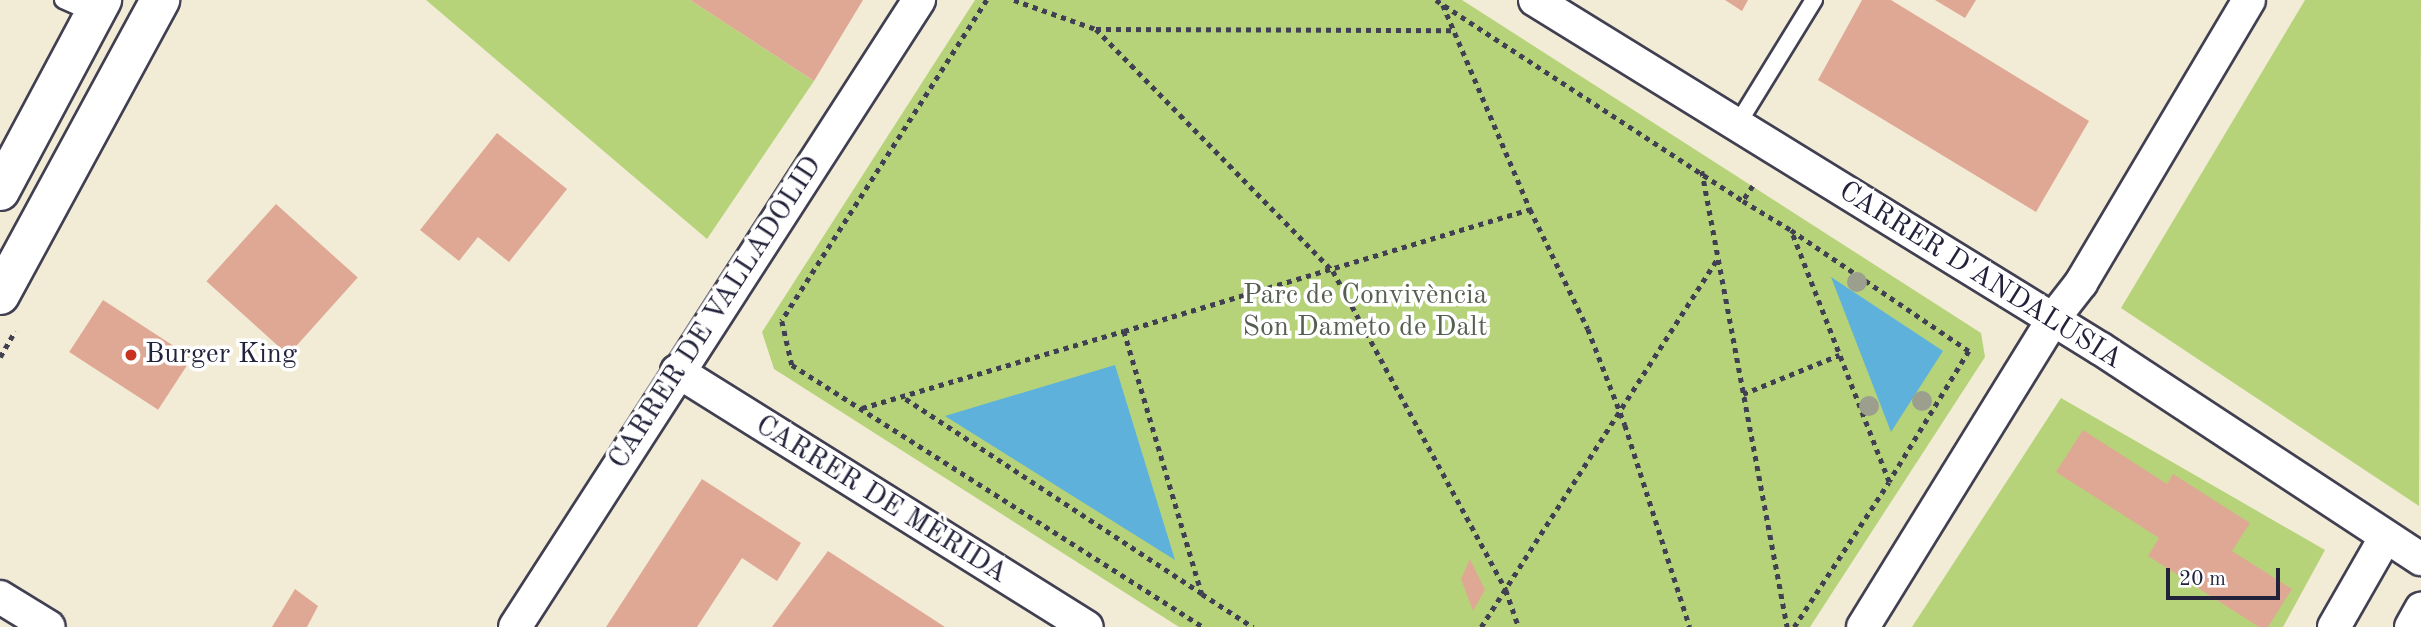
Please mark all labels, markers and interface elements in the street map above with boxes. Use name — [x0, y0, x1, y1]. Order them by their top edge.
street label: CARRER DE VALLADOLID — [602, 150, 830, 476]
street label: CARRER D'ANDALUSIA — [1832, 175, 2128, 377]
park label: Parc de Convivència Son Dameto de Dalt — [1243, 279, 1487, 345]
place label: Burger King — [145, 338, 297, 372]
marker: Burger King — [123, 347, 139, 363]
street label: CARRER DE MÈRIDA — [749, 409, 1013, 591]
scale bar — [2169, 554, 2283, 598]
text: 20 m — [2179, 569, 2226, 590]

